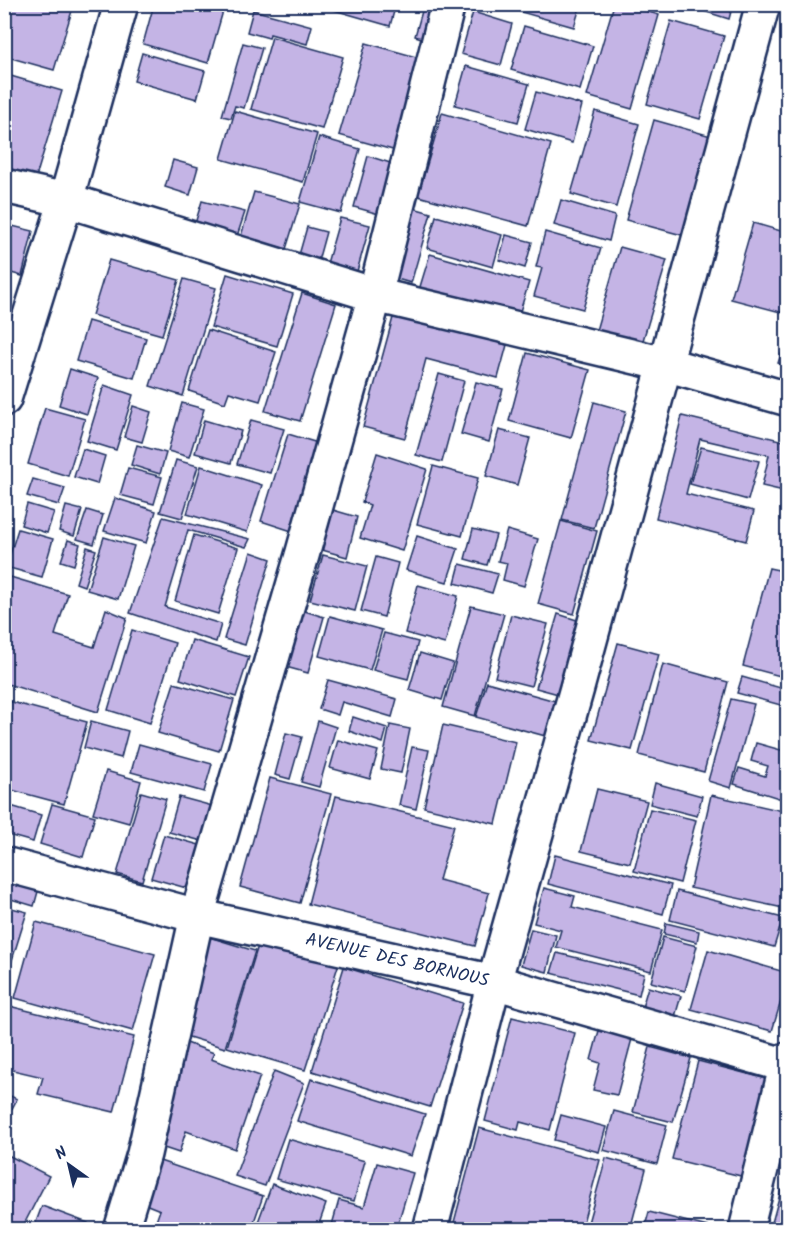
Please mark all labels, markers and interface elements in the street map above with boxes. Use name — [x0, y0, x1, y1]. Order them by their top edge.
street label: AVENUE DES BORNOUS — [303, 926, 492, 996]
north arrow — [39, 1135, 99, 1195]
text: N — [50, 1141, 73, 1167]

